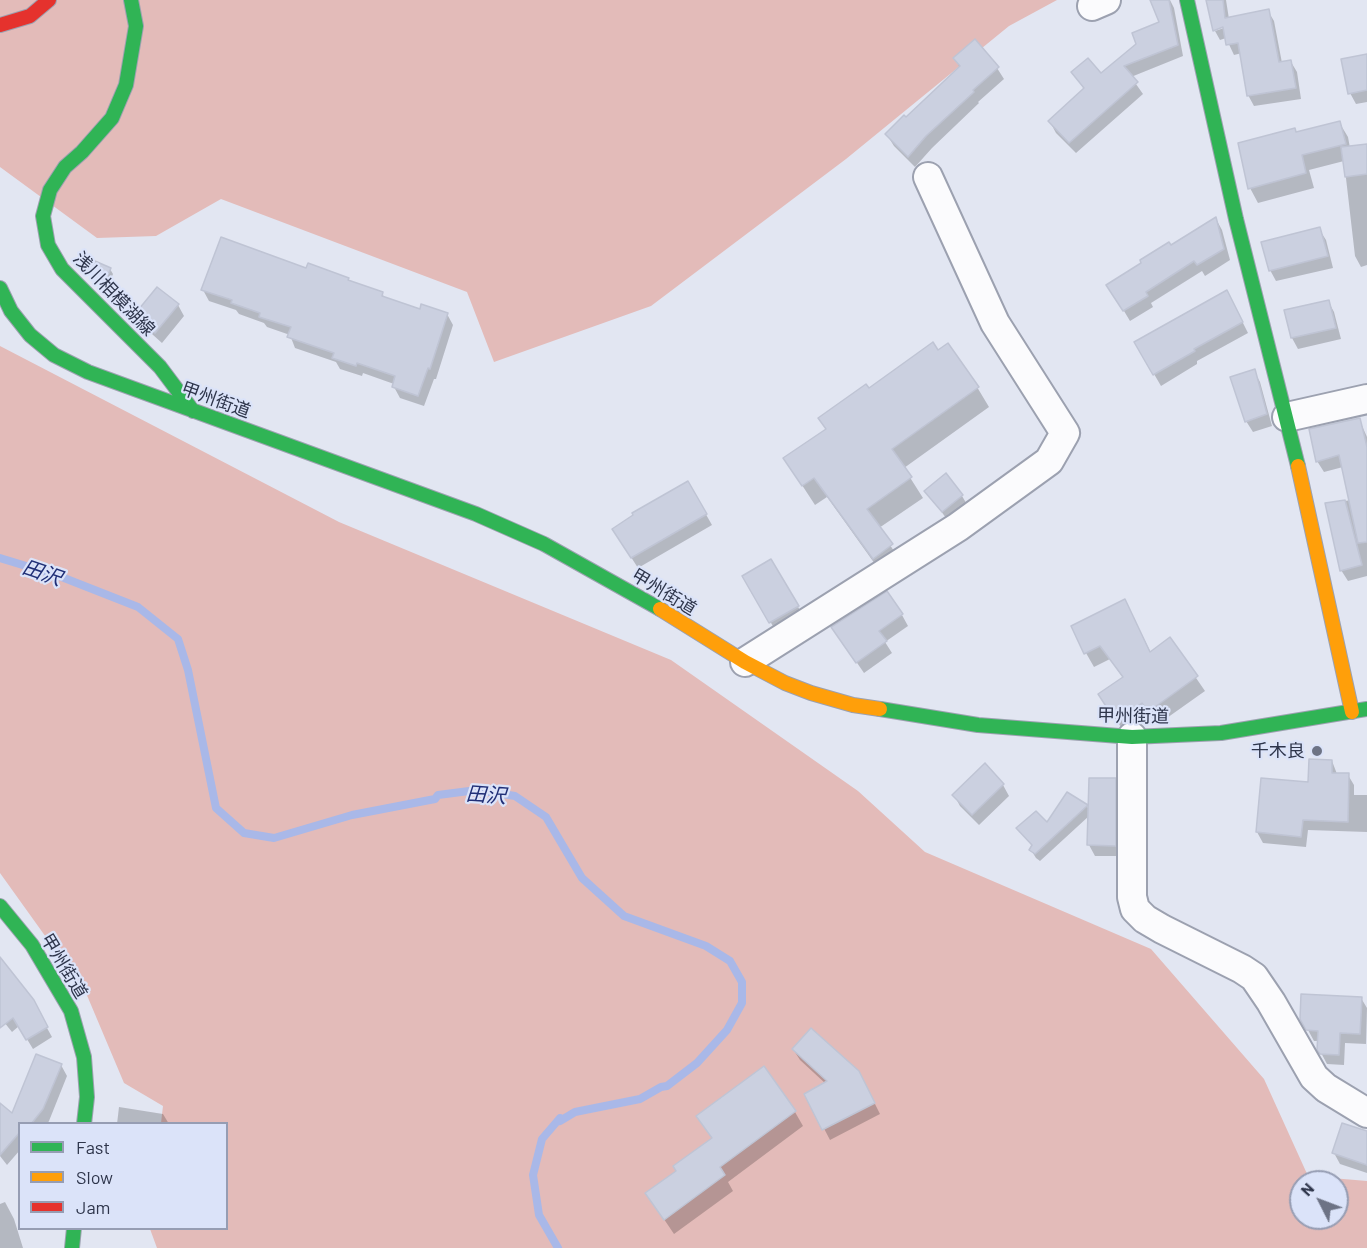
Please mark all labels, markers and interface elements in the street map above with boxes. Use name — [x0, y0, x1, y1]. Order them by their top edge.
street label: 浅川相模湖線 — [69, 248, 159, 340]
street label: 甲州街道 — [178, 378, 254, 422]
water label: 田沢 — [19, 555, 65, 591]
street label: 甲州街道 — [628, 564, 700, 620]
street label: 甲州街道 — [1097, 705, 1169, 727]
place label: 千木良 — [1251, 740, 1305, 762]
marker: 千木良 — [1310, 744, 1324, 758]
water label: 田沢 — [465, 782, 507, 808]
street label: 甲州街道 — [36, 930, 92, 1002]
legend — [18, 1122, 228, 1230]
text: Fast — [76, 1136, 110, 1158]
text: Slow — [76, 1166, 113, 1188]
north arrow — [1289, 1170, 1349, 1230]
text: N — [1296, 1179, 1317, 1199]
text: Jam — [76, 1196, 110, 1218]

